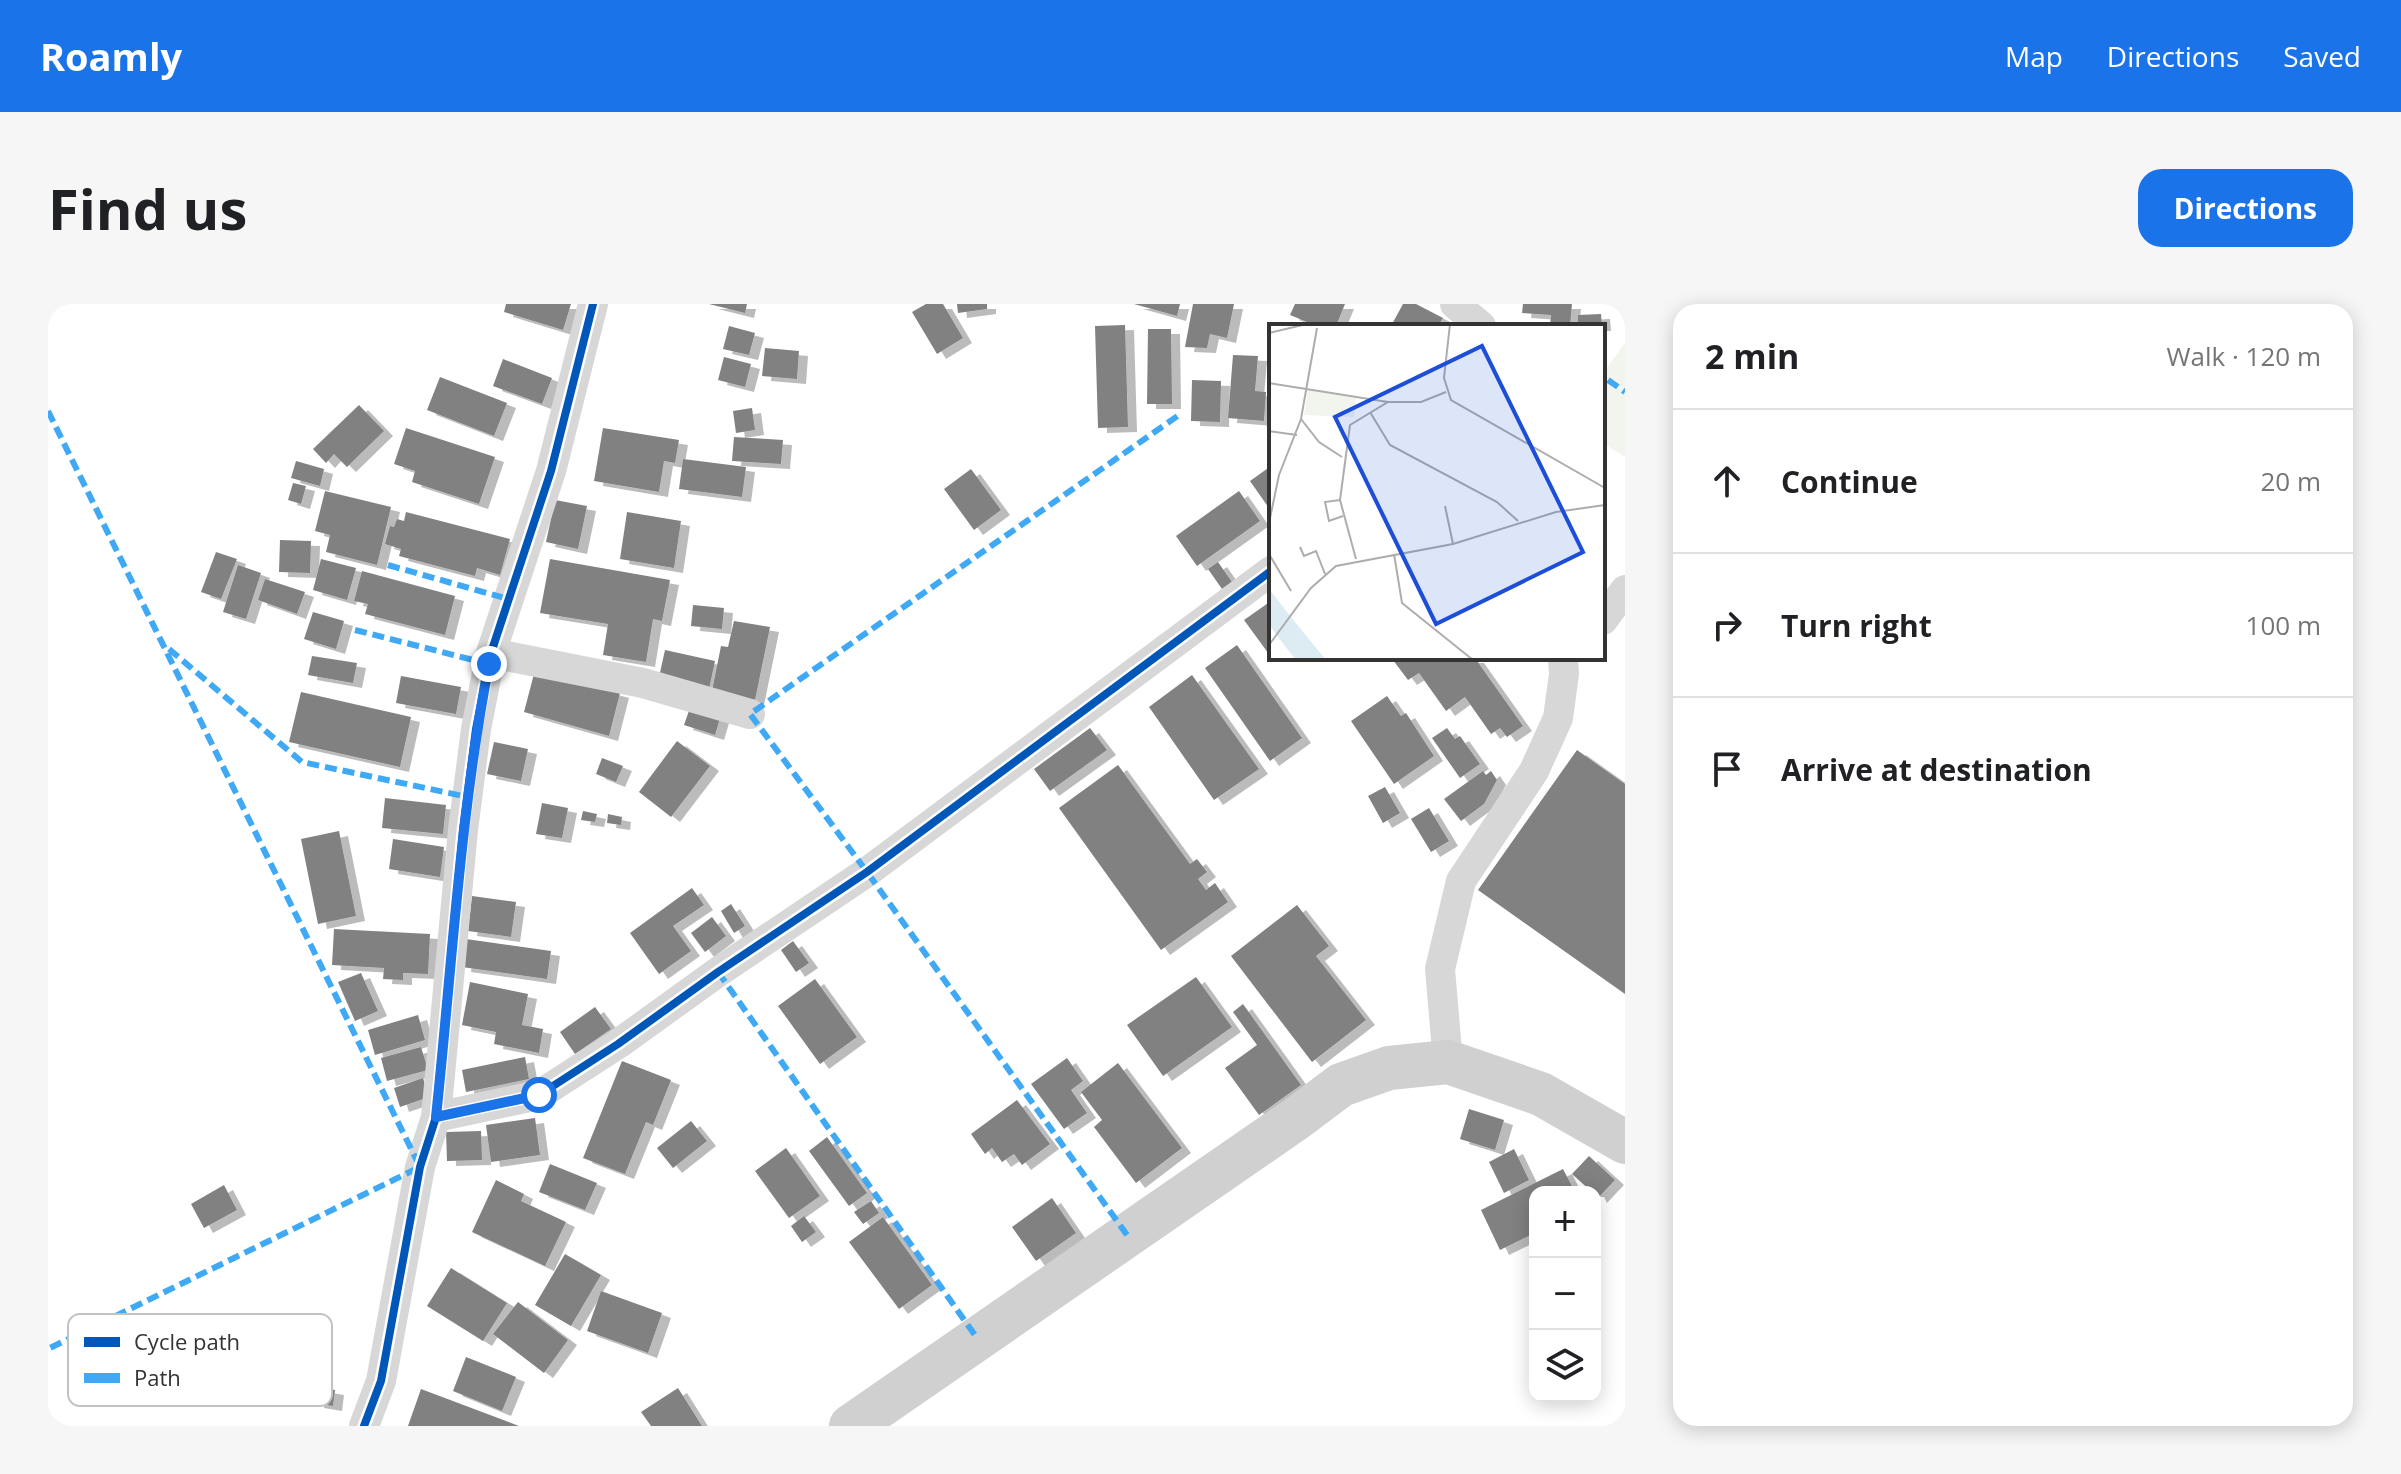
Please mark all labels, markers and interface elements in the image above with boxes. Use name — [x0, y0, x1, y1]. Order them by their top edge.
text: Roamly — [40, 30, 182, 82]
text: Map — [2005, 37, 2063, 75]
text: Directions — [2107, 37, 2239, 75]
text: Saved — [2283, 37, 2361, 75]
button: Directions — [2138, 169, 2353, 247]
text: Find us — [48, 170, 247, 246]
inset map — [1269, 324, 1605, 660]
text: 2 min — [1705, 333, 1799, 379]
text: Walk · 120 m — [2167, 338, 2321, 374]
icon: ahead — [1705, 459, 1749, 503]
text: Continue — [1781, 461, 1918, 502]
text: 20 m — [2260, 463, 2321, 499]
icon: right — [1705, 603, 1749, 647]
text: Turn right — [1781, 605, 1932, 646]
text: 100 m — [2246, 607, 2321, 643]
route end — [471, 646, 507, 682]
icon: arrive — [1705, 747, 1749, 791]
text: Arrive at destination — [1781, 749, 2092, 790]
route start — [521, 1077, 557, 1113]
map controls — [1529, 1186, 1601, 1402]
button: + — [1529, 1186, 1601, 1258]
button: − — [1529, 1258, 1601, 1330]
legend — [68, 1314, 332, 1406]
text: Cycle path — [134, 1326, 240, 1356]
button: layers — [1529, 1330, 1601, 1402]
text: Path — [134, 1362, 181, 1392]

